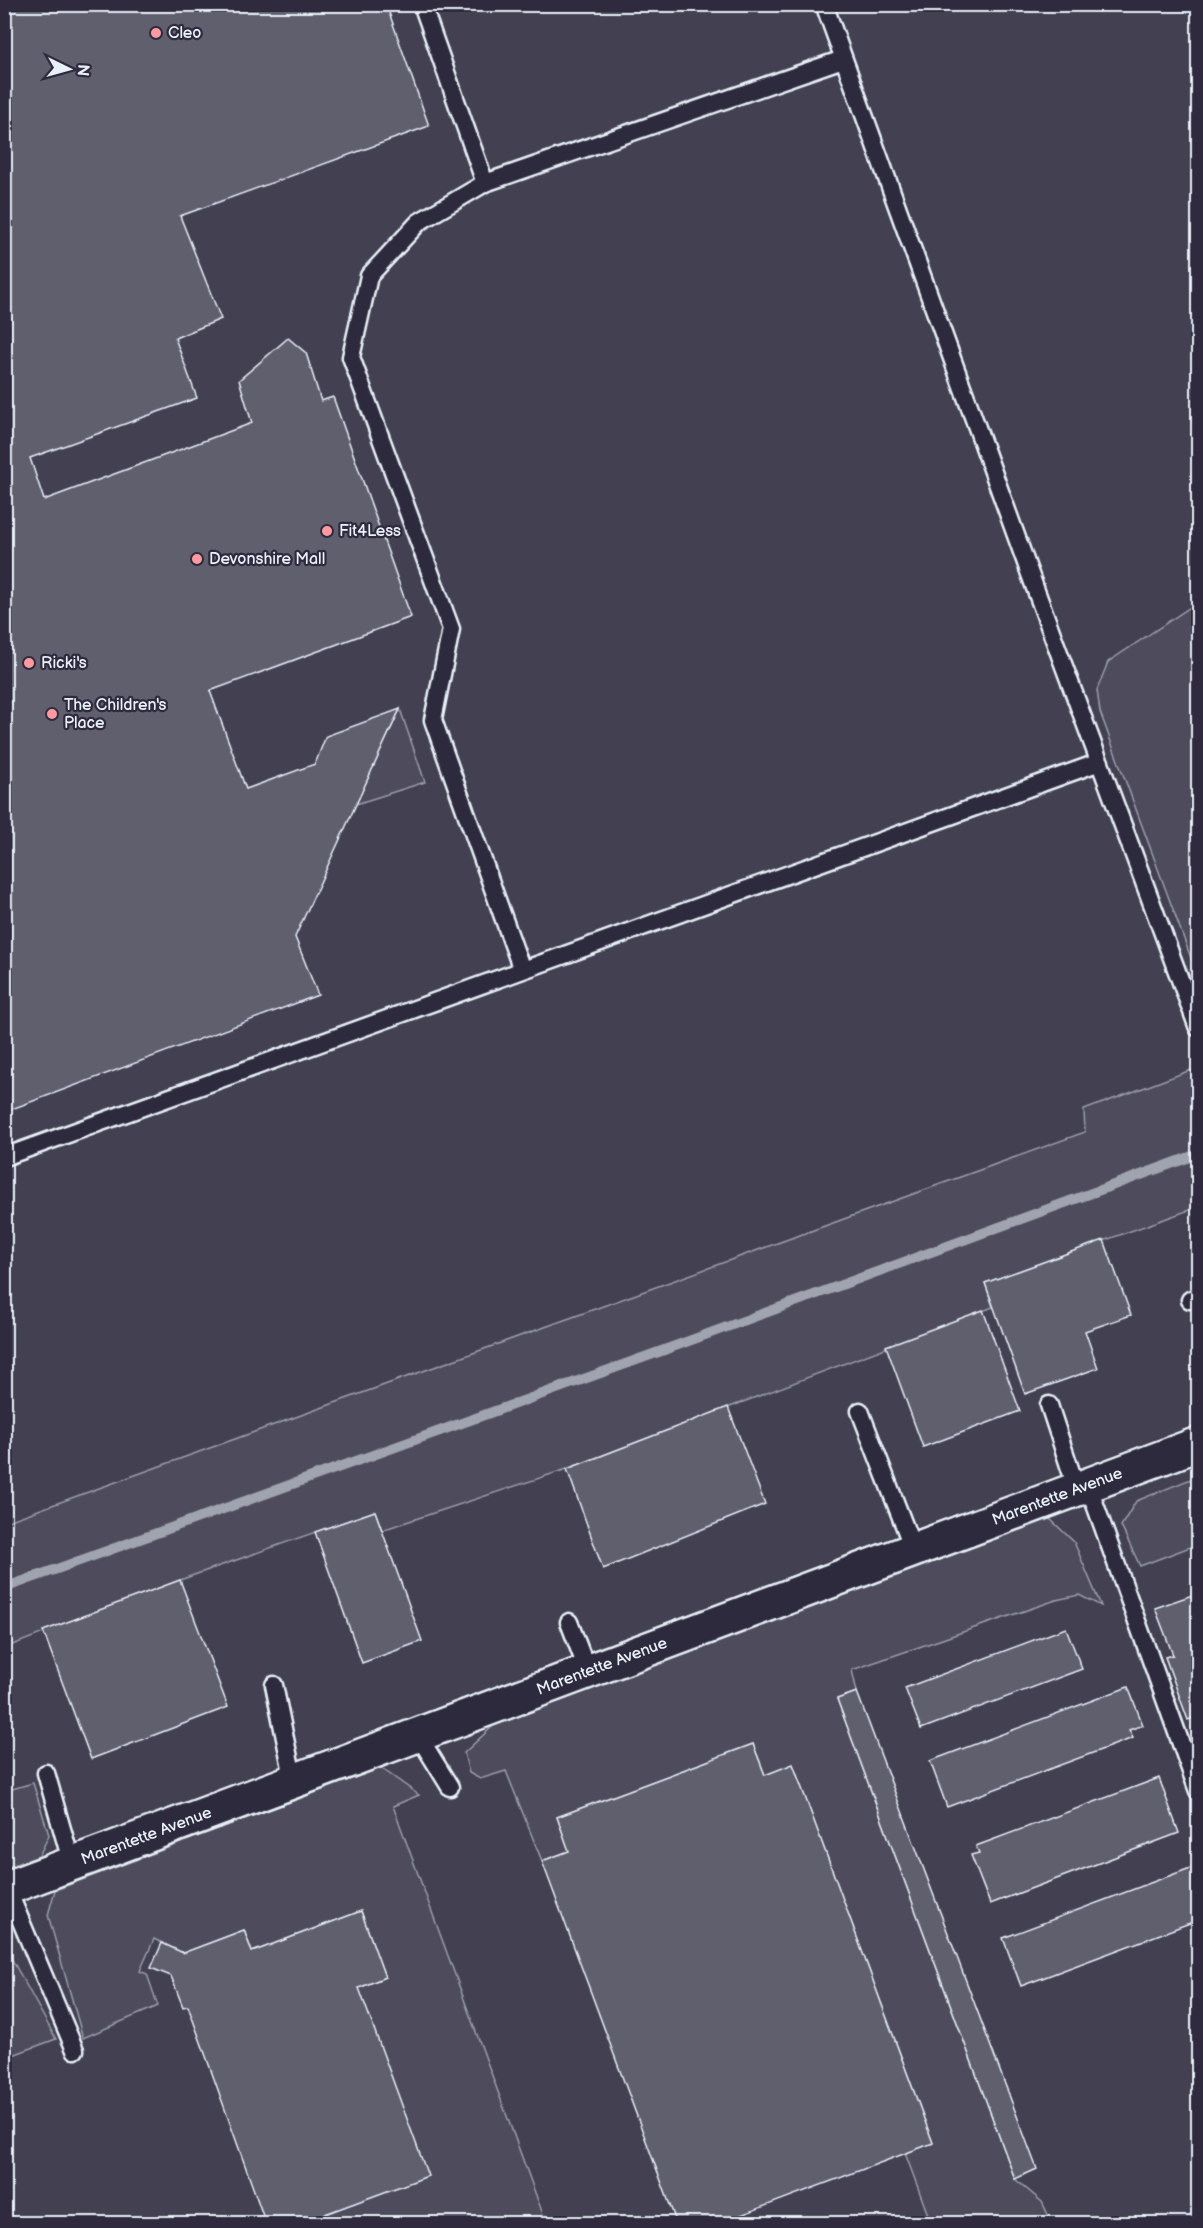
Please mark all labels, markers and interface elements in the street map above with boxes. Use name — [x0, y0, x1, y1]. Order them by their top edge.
place label: Cleo — [168, 24, 201, 43]
marker: Cleo — [149, 26, 163, 40]
north arrow — [39, 39, 99, 99]
text: N — [72, 63, 92, 77]
place label: Fit4Less — [339, 522, 401, 541]
marker: Fit4Less — [320, 524, 334, 538]
place label: Devonshire Mall — [209, 550, 325, 569]
marker: Devonshire Mall — [190, 552, 204, 566]
place label: Ricki's — [41, 654, 87, 673]
marker: Ricki's — [22, 656, 36, 670]
place label: The Children's Place — [64, 696, 167, 733]
marker: The Children's Place — [45, 707, 59, 721]
street label: Marentette Avenue — [989, 1463, 1126, 1529]
street label: Marentette Avenue — [534, 1633, 670, 1699]
street label: Marentette Avenue — [79, 1803, 215, 1869]

